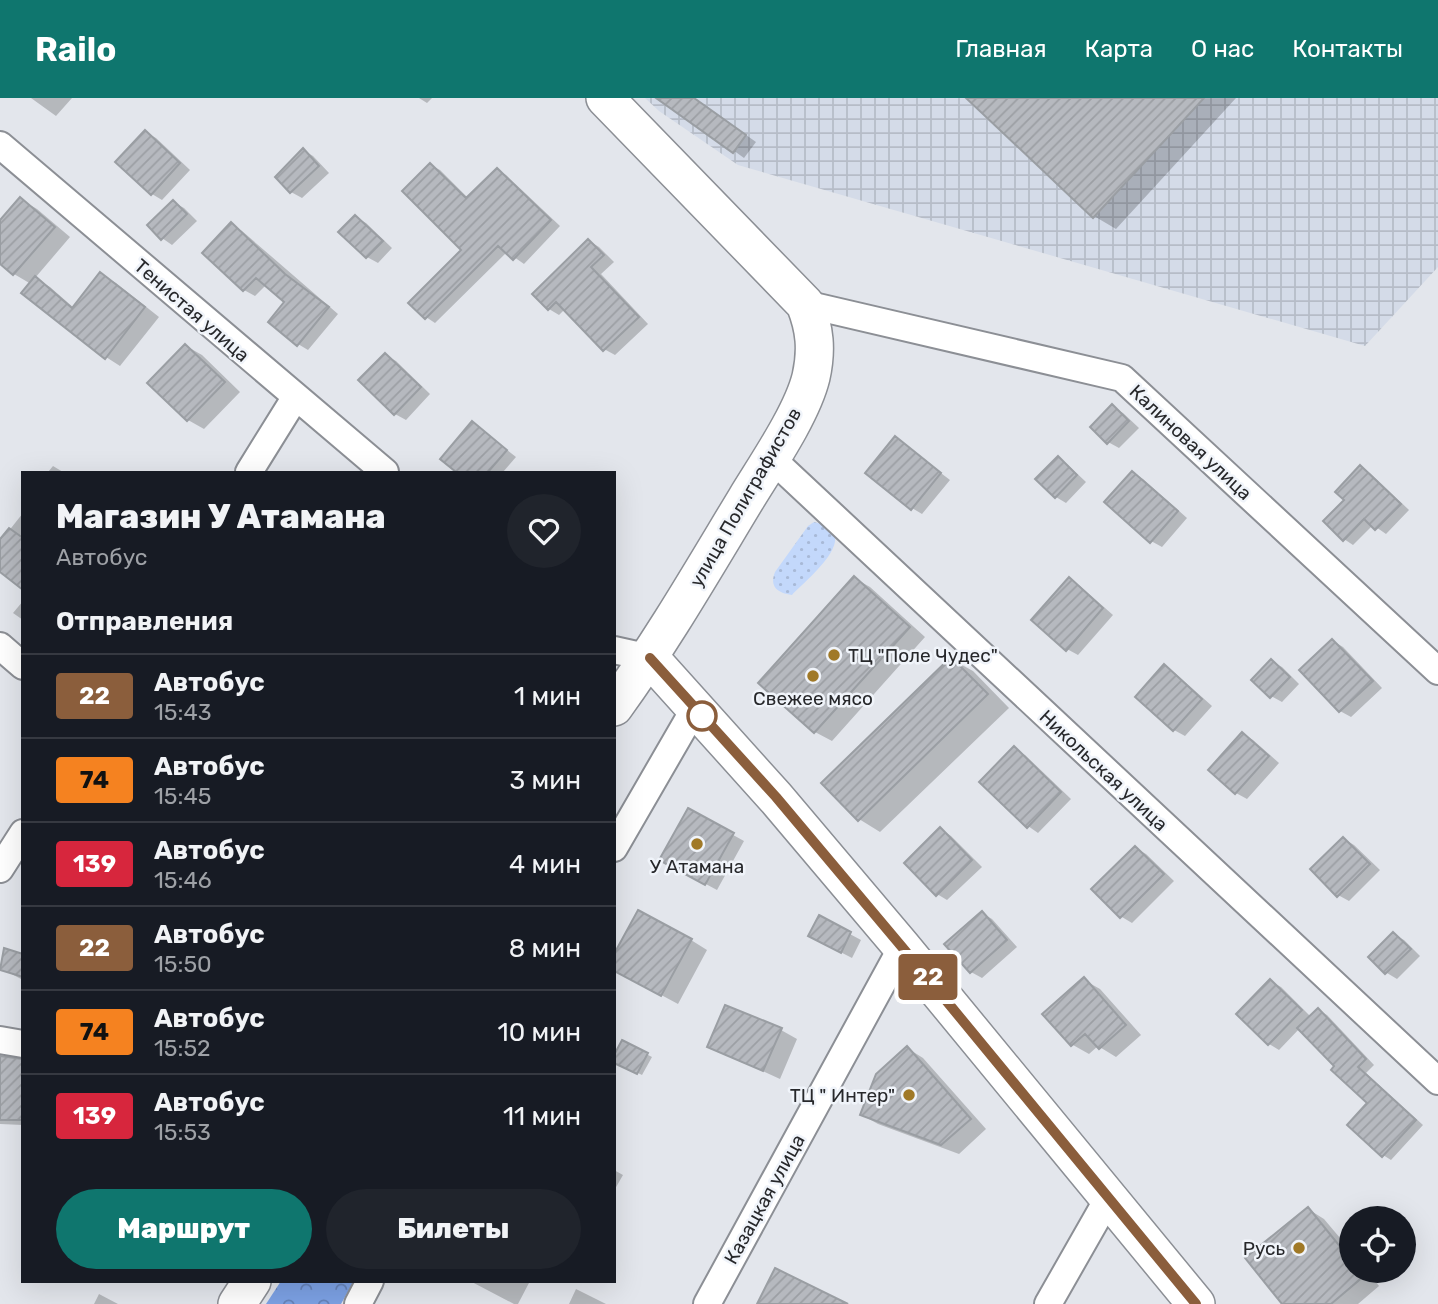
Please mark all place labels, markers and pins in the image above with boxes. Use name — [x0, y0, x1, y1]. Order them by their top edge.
place label: ТЦ "Поле Чудес" — [848, 644, 998, 667]
marker: ТЦ "Поле Чудес" — [826, 647, 842, 663]
marker: Свежее мясо — [805, 668, 821, 684]
place label: Свежее мясо — [753, 687, 873, 710]
unlabelled marker — [687, 701, 717, 731]
marker: У Атамана — [689, 836, 705, 852]
place label: У Атамана — [650, 855, 744, 878]
place label: ТЦ " Интер" — [790, 1084, 895, 1107]
marker: ТЦ " Интер" — [901, 1087, 917, 1103]
place label: Русь — [1243, 1237, 1285, 1260]
marker: Русь — [1291, 1240, 1307, 1256]

